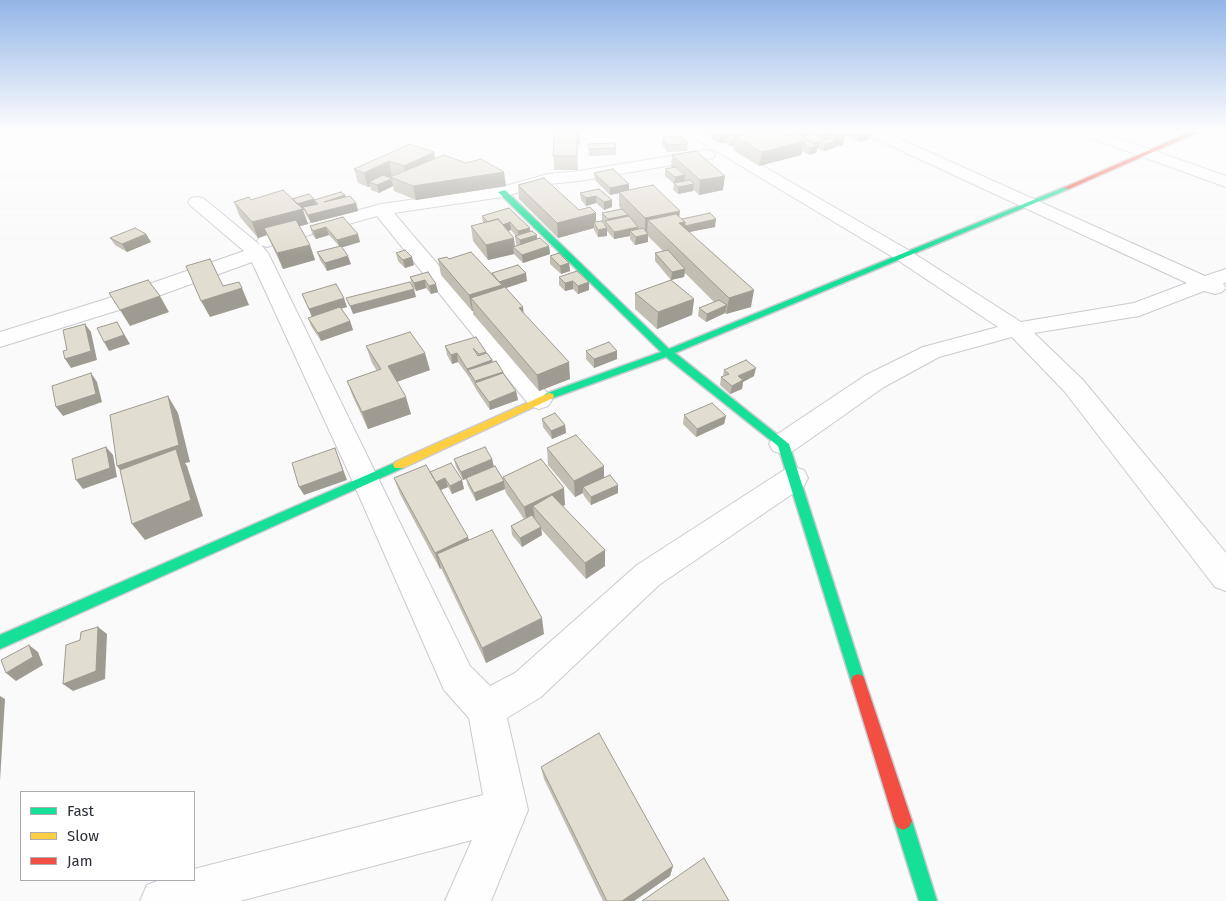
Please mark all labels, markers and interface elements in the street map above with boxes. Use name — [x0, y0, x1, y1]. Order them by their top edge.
legend — [20, 791, 195, 881]
text: Fast — [67, 802, 94, 820]
text: Slow — [67, 827, 99, 845]
text: Jam — [67, 852, 93, 870]

